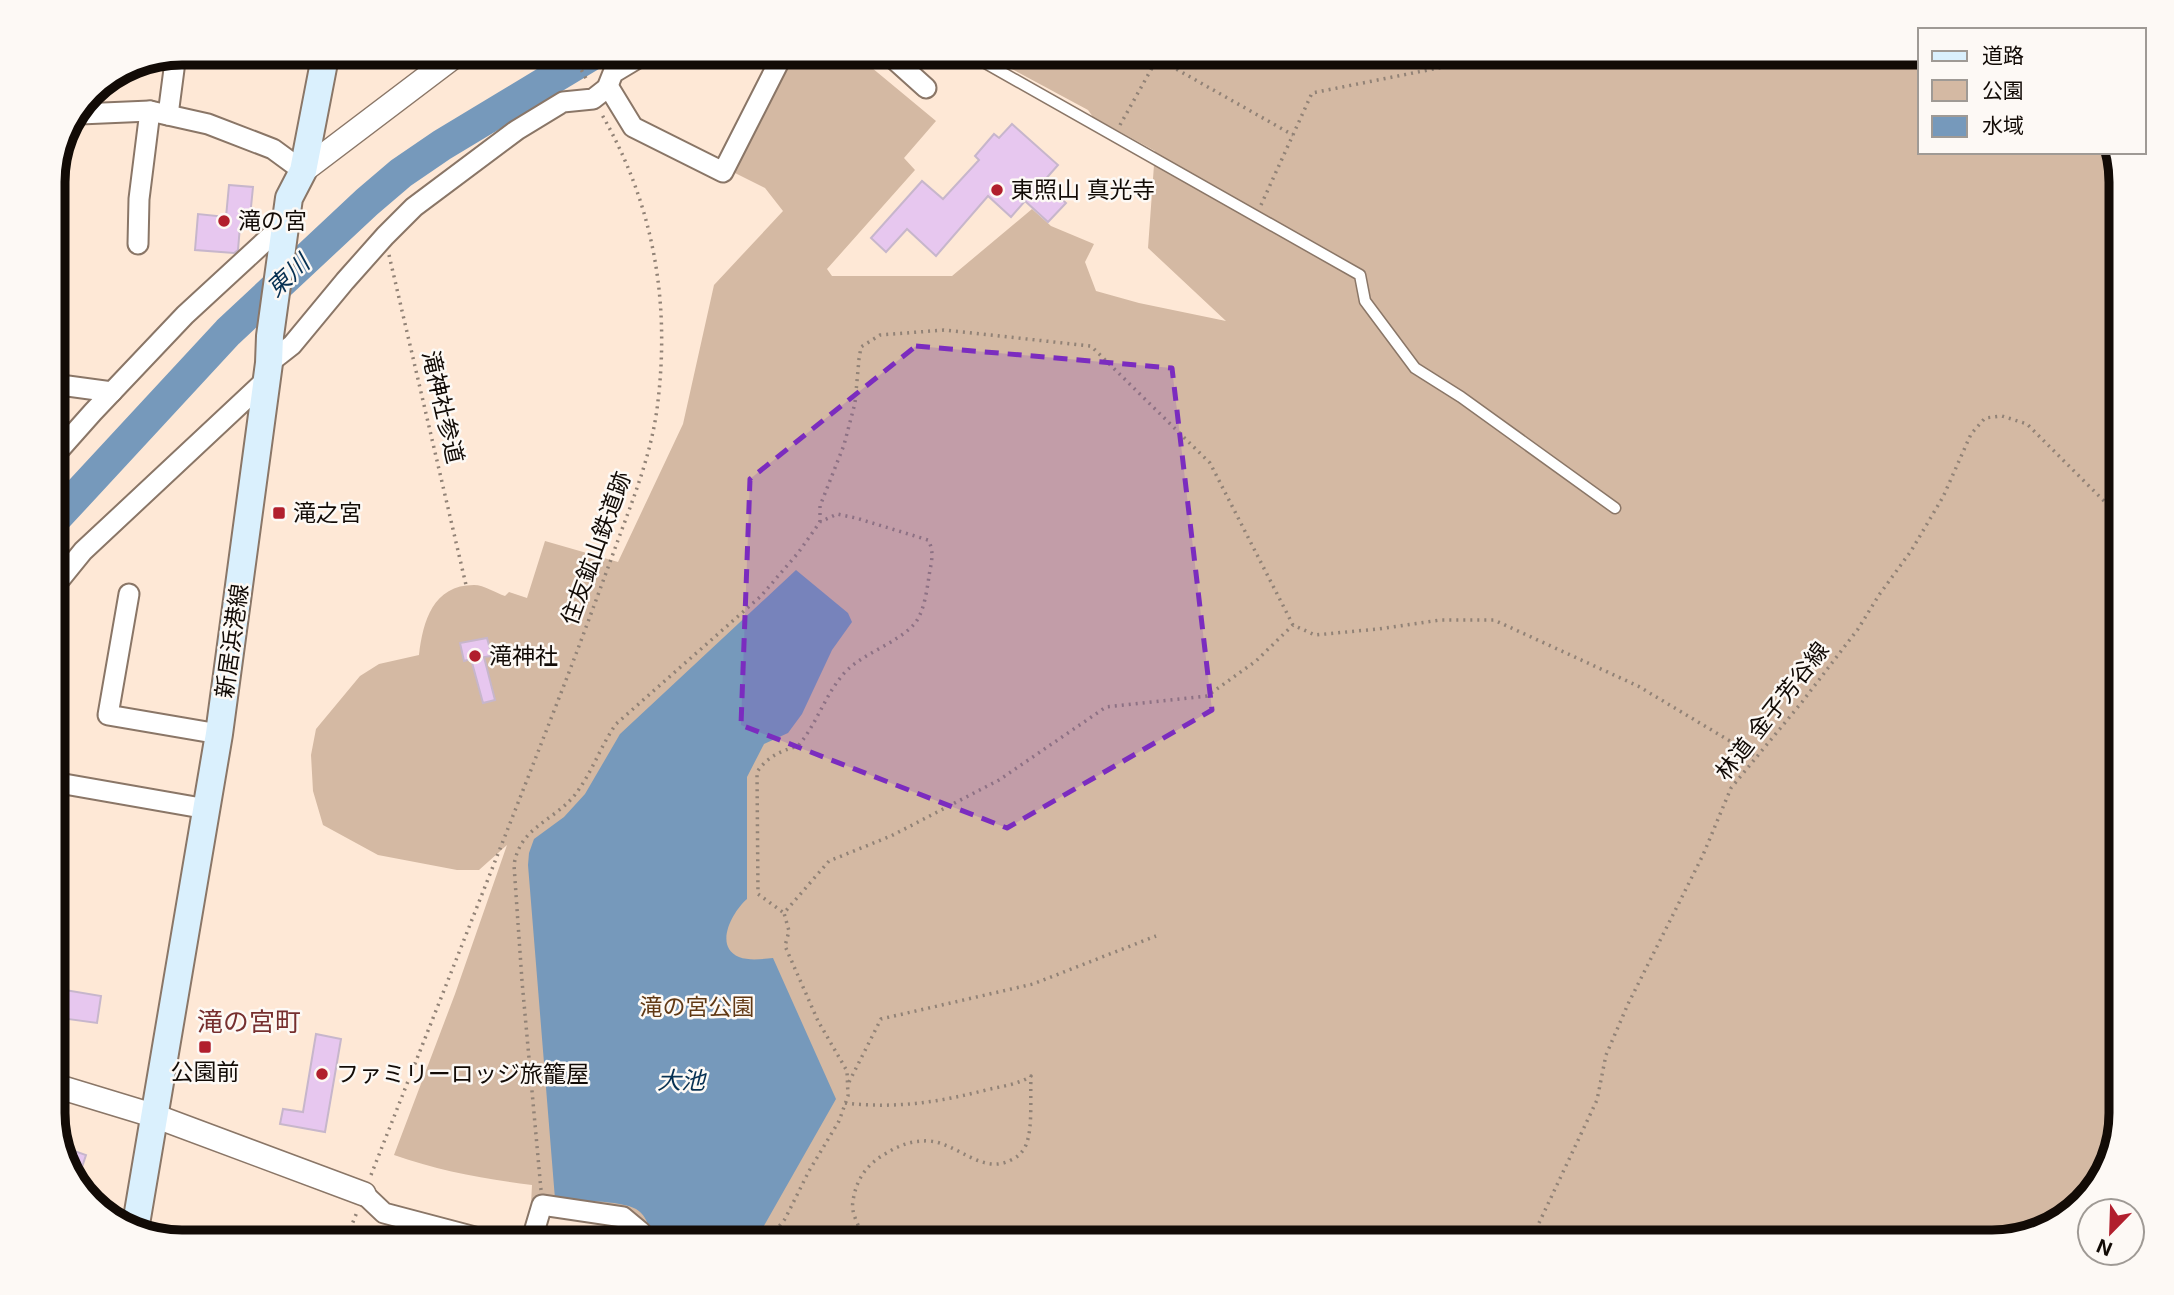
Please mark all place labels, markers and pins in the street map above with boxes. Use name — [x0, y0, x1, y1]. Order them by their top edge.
place label: 東照山 真光寺 — [1011, 176, 1155, 204]
marker: 東照山 真光寺 — [989, 182, 1005, 198]
place label: 滝の宮 — [238, 207, 307, 235]
marker: 滝の宮 — [216, 213, 232, 229]
place label: 滝之宮 — [293, 499, 362, 527]
marker: 滝之宮 — [271, 505, 287, 521]
place label: 滝神社 — [489, 642, 558, 670]
marker: 滝神社 — [467, 648, 483, 664]
marker: 公園前 — [197, 1039, 213, 1055]
place label: 公園前 — [171, 1058, 240, 1086]
place label: ファミリーロッジ旅籠屋 — [336, 1060, 589, 1088]
marker: ファミリーロッジ旅籠屋 — [314, 1066, 330, 1082]

